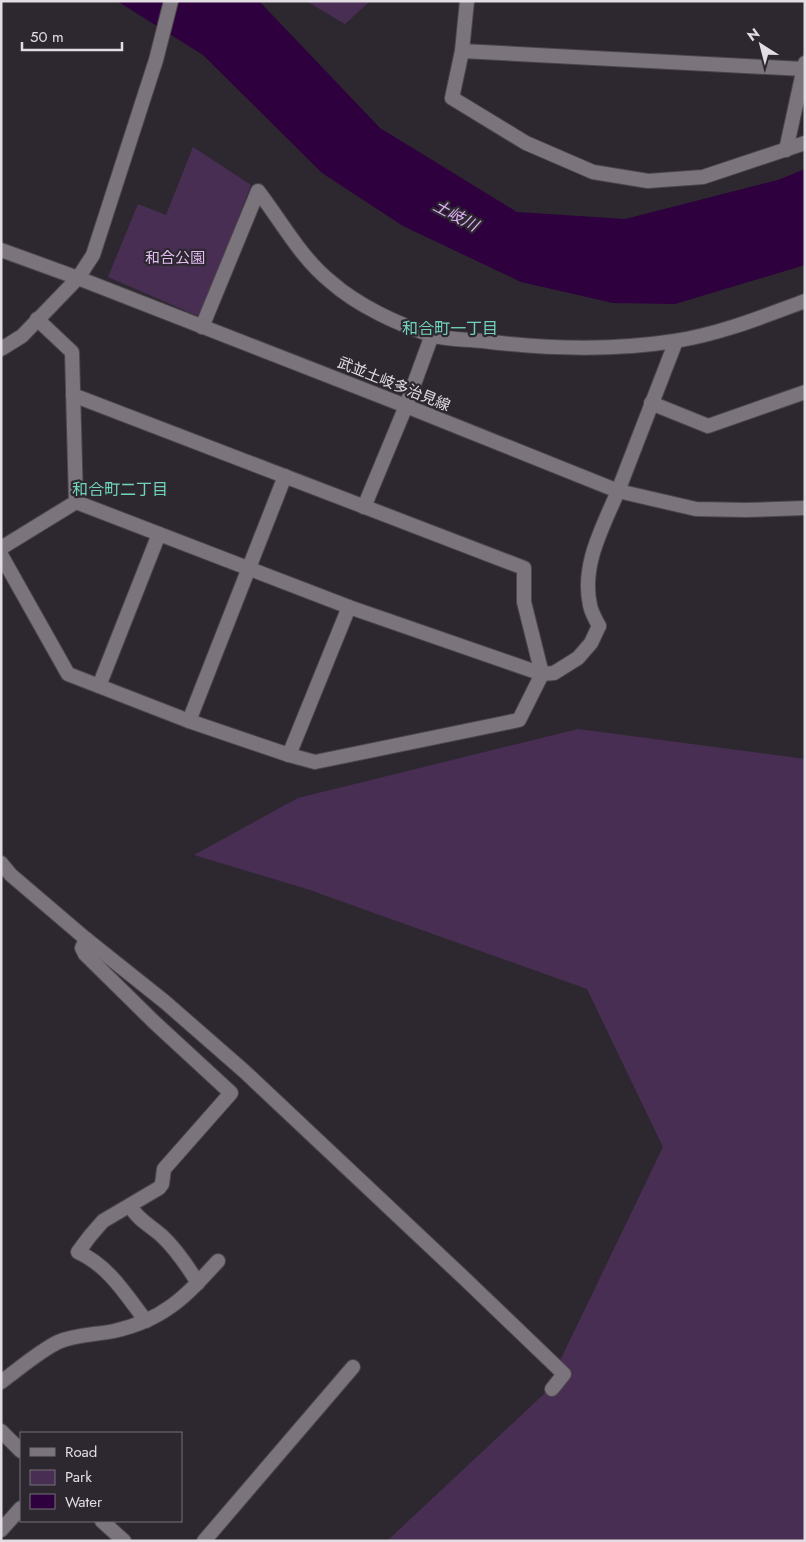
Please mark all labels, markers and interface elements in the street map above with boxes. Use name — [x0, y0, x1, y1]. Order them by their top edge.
scale bar — [22, 20, 122, 52]
north arrow — [736, 20, 786, 70]
text: N — [743, 23, 764, 46]
text: 50 m — [30, 26, 64, 48]
water label: 土岐川 — [429, 194, 484, 238]
park label: 和合公園 — [145, 247, 205, 269]
district label: 和合町一丁目 — [402, 317, 498, 340]
street label: 武並土岐多治見線 — [334, 351, 454, 417]
district label: 和合町二丁目 — [72, 478, 168, 501]
legend — [20, 1432, 182, 1522]
text: Road — [65, 1441, 97, 1463]
text: Park — [65, 1466, 92, 1488]
text: Water — [65, 1491, 103, 1513]

